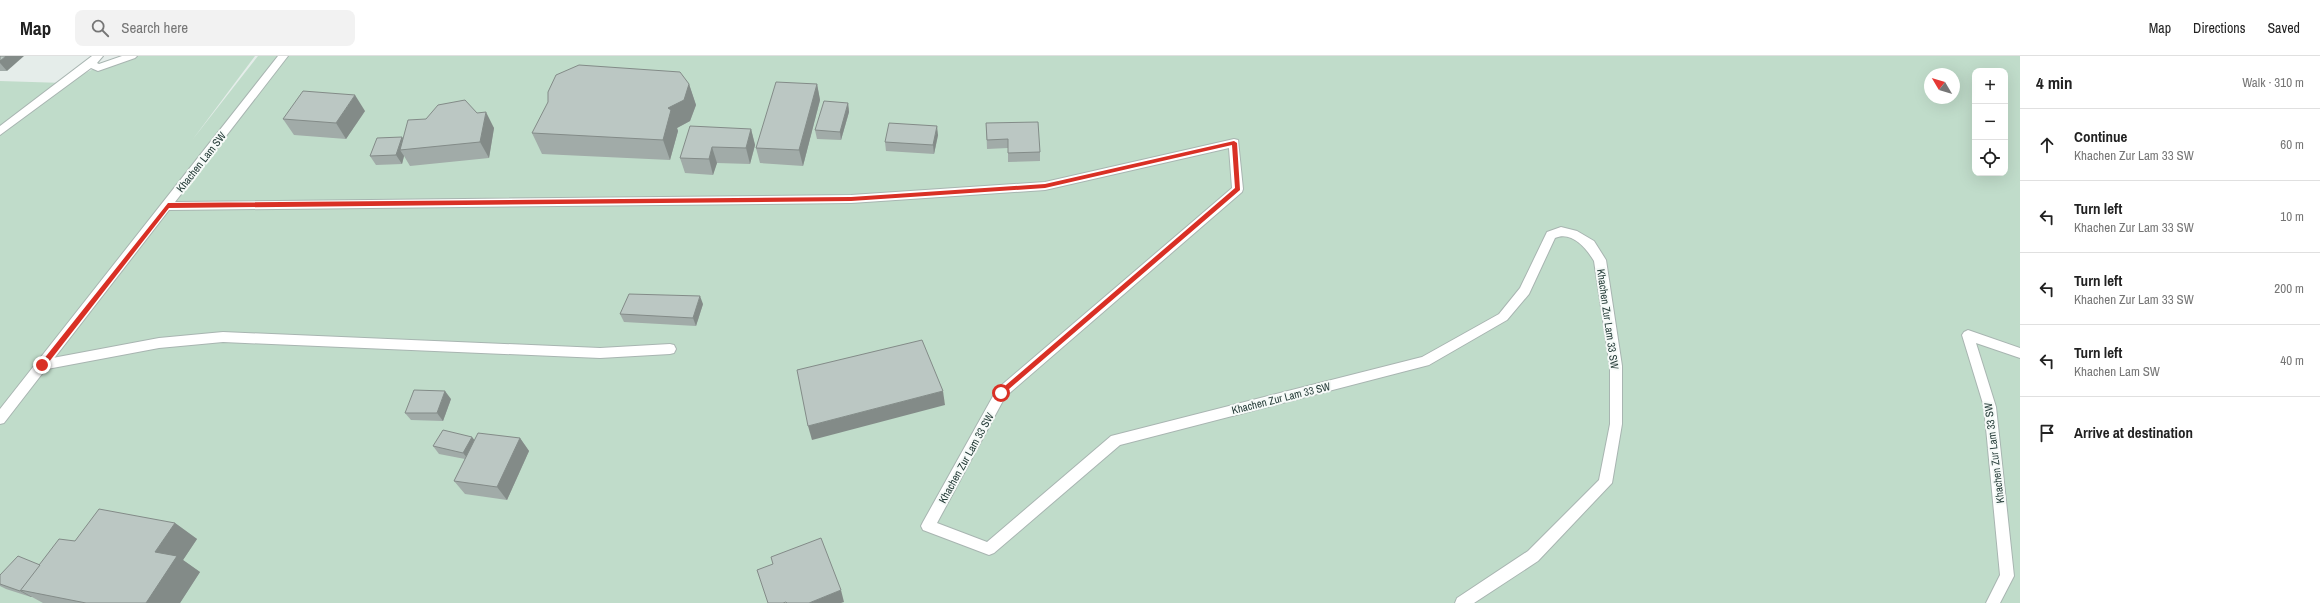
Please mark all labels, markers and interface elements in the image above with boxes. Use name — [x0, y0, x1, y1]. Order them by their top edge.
search box — [75, 10, 355, 46]
text: Map — [20, 15, 51, 41]
icon: search — [89, 17, 111, 39]
text: Search here — [121, 17, 188, 38]
text: Map — [2149, 19, 2171, 37]
text: Directions — [2193, 19, 2245, 37]
text: Saved — [2267, 19, 2300, 37]
north arrow — [1924, 68, 1960, 104]
map controls — [1972, 68, 2008, 176]
button: + — [1972, 68, 2008, 104]
text: 4 min — [2036, 71, 2072, 94]
text: Walk · 310 m — [2242, 74, 2304, 91]
button: − — [1972, 104, 2008, 140]
text: Continue — [2074, 126, 2127, 147]
street label: Khachen Lam SW — [173, 129, 229, 195]
icon: ahead — [2036, 134, 2058, 156]
text: 60 m — [2280, 136, 2304, 153]
button: locate — [1972, 140, 2008, 176]
text: Khachen Zur Lam 33 SW — [2074, 147, 2194, 164]
text: Turn left — [2074, 198, 2122, 219]
icon: left — [2036, 206, 2058, 228]
text: 10 m — [2280, 208, 2304, 225]
text: Khachen Zur Lam 33 SW — [2074, 219, 2194, 236]
street label: Khachen Zur Lam 33 SW — [1594, 268, 1622, 371]
text: Turn left — [2074, 270, 2122, 291]
icon: left — [2036, 278, 2058, 300]
text: 200 m — [2274, 280, 2304, 297]
text: Khachen Zur Lam 33 SW — [2074, 291, 2194, 308]
text: Turn left — [2074, 342, 2122, 363]
icon: left — [2036, 350, 2058, 372]
text: 40 m — [2280, 352, 2304, 369]
route end — [33, 356, 51, 374]
text: Khachen Lam SW — [2074, 363, 2160, 380]
street label: Khachen Zur Lam 33 SW — [1230, 379, 1332, 417]
route start — [992, 384, 1010, 402]
street label: Khachen Zur Lam 33 SW — [1981, 401, 2007, 504]
street label: Khachen Zur Lam 33 SW — [935, 410, 997, 506]
icon: arrive — [2036, 422, 2058, 444]
text: Arrive at destination — [2074, 422, 2193, 443]

